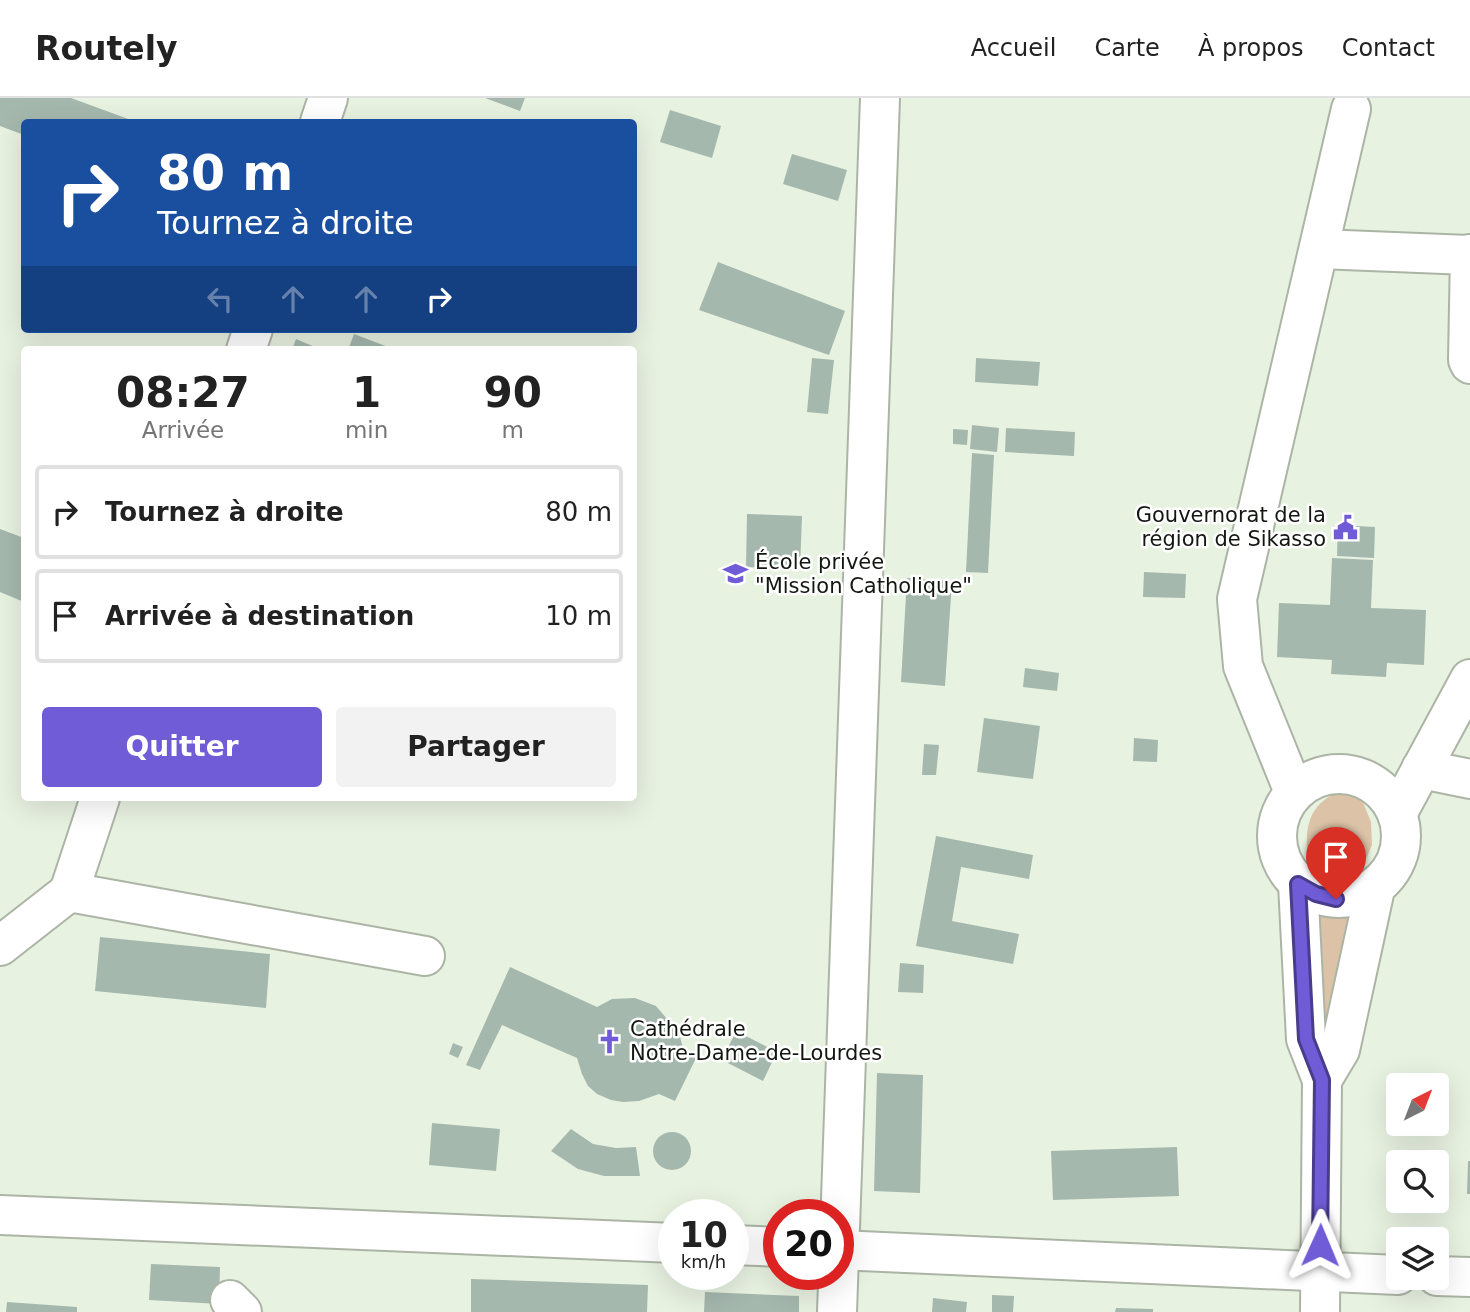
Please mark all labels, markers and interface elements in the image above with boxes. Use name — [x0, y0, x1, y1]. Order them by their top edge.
text: Routely — [35, 29, 178, 68]
text: Accueil — [971, 34, 1056, 62]
text: Carte — [1094, 34, 1160, 62]
text: À propos — [1198, 34, 1304, 62]
text: Contact — [1342, 34, 1435, 62]
text: 80 m — [157, 145, 293, 202]
icon: right — [42, 147, 133, 238]
text: Tournez à droite — [157, 204, 414, 242]
icon: left — [201, 280, 239, 318]
icon: ahead — [274, 280, 312, 318]
icon: ahead — [347, 280, 385, 318]
icon: right — [420, 280, 458, 318]
text: 08:27 — [116, 368, 250, 417]
text: 1 — [352, 368, 381, 417]
text: 90 — [483, 368, 542, 417]
text: Arrivée — [142, 417, 224, 443]
text: min — [345, 417, 388, 443]
text: m — [501, 417, 524, 443]
icon: right — [46, 493, 84, 531]
text: Tournez à droite — [105, 497, 344, 527]
text: 80 m — [545, 497, 612, 527]
place label: Gouvernorat de la région de Sikasso — [1136, 503, 1326, 551]
public building icon: Gouvernorat de la région de Sikasso — [1332, 513, 1360, 541]
place label: École privée "Mission Catholique" — [755, 549, 972, 598]
school or university icon: École privée "Mission Catholique" — [721, 560, 749, 588]
icon: arrive — [46, 597, 84, 635]
text: Arrivée à destination — [105, 601, 414, 631]
text: 10 m — [545, 601, 612, 631]
button: Quitter — [42, 707, 322, 787]
button: Partager — [336, 707, 616, 787]
pin — [1306, 827, 1366, 899]
icon: arrive — [1317, 838, 1355, 876]
place label: Cathédrale Notre-Dame-de-Lourdes — [630, 1017, 882, 1065]
church icon: Cathédrale Notre-Dame-de-Lourdes — [596, 1027, 624, 1055]
north arrow — [1386, 1073, 1449, 1136]
map controls — [1386, 1073, 1449, 1290]
button: search — [1386, 1150, 1449, 1213]
speed limit sign: 20 — [763, 1199, 854, 1290]
position arrow — [1283, 1208, 1357, 1282]
text: 10 — [679, 1215, 728, 1255]
button: layers — [1386, 1227, 1449, 1290]
text: km/h — [681, 1251, 726, 1272]

